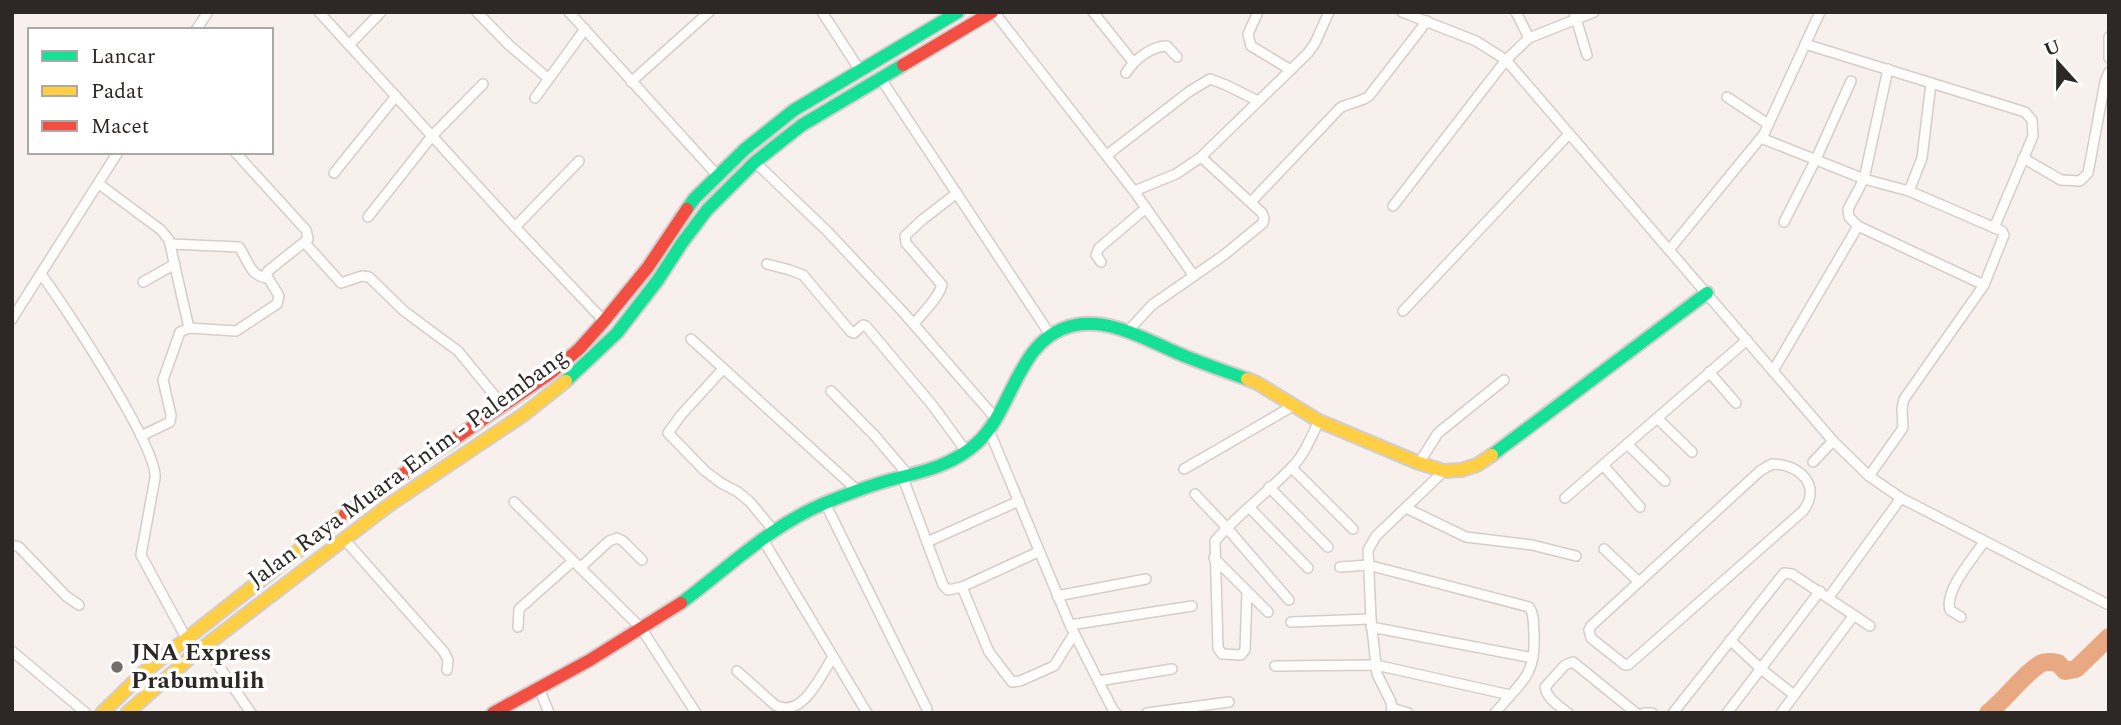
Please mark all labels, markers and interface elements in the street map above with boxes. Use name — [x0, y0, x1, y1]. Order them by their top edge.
legend — [28, 28, 273, 154]
north arrow — [2023, 28, 2093, 98]
text: U — [2040, 32, 2065, 65]
text: Lancar — [91, 41, 155, 73]
text: Padat — [91, 76, 144, 108]
text: Macet — [91, 111, 149, 143]
street label: Jalan Raya Muara Enim - Palembang — [240, 339, 576, 597]
place label: JNA Express Prabumulih — [131, 635, 271, 699]
marker: JNA Express Prabumulih — [109, 659, 125, 675]

